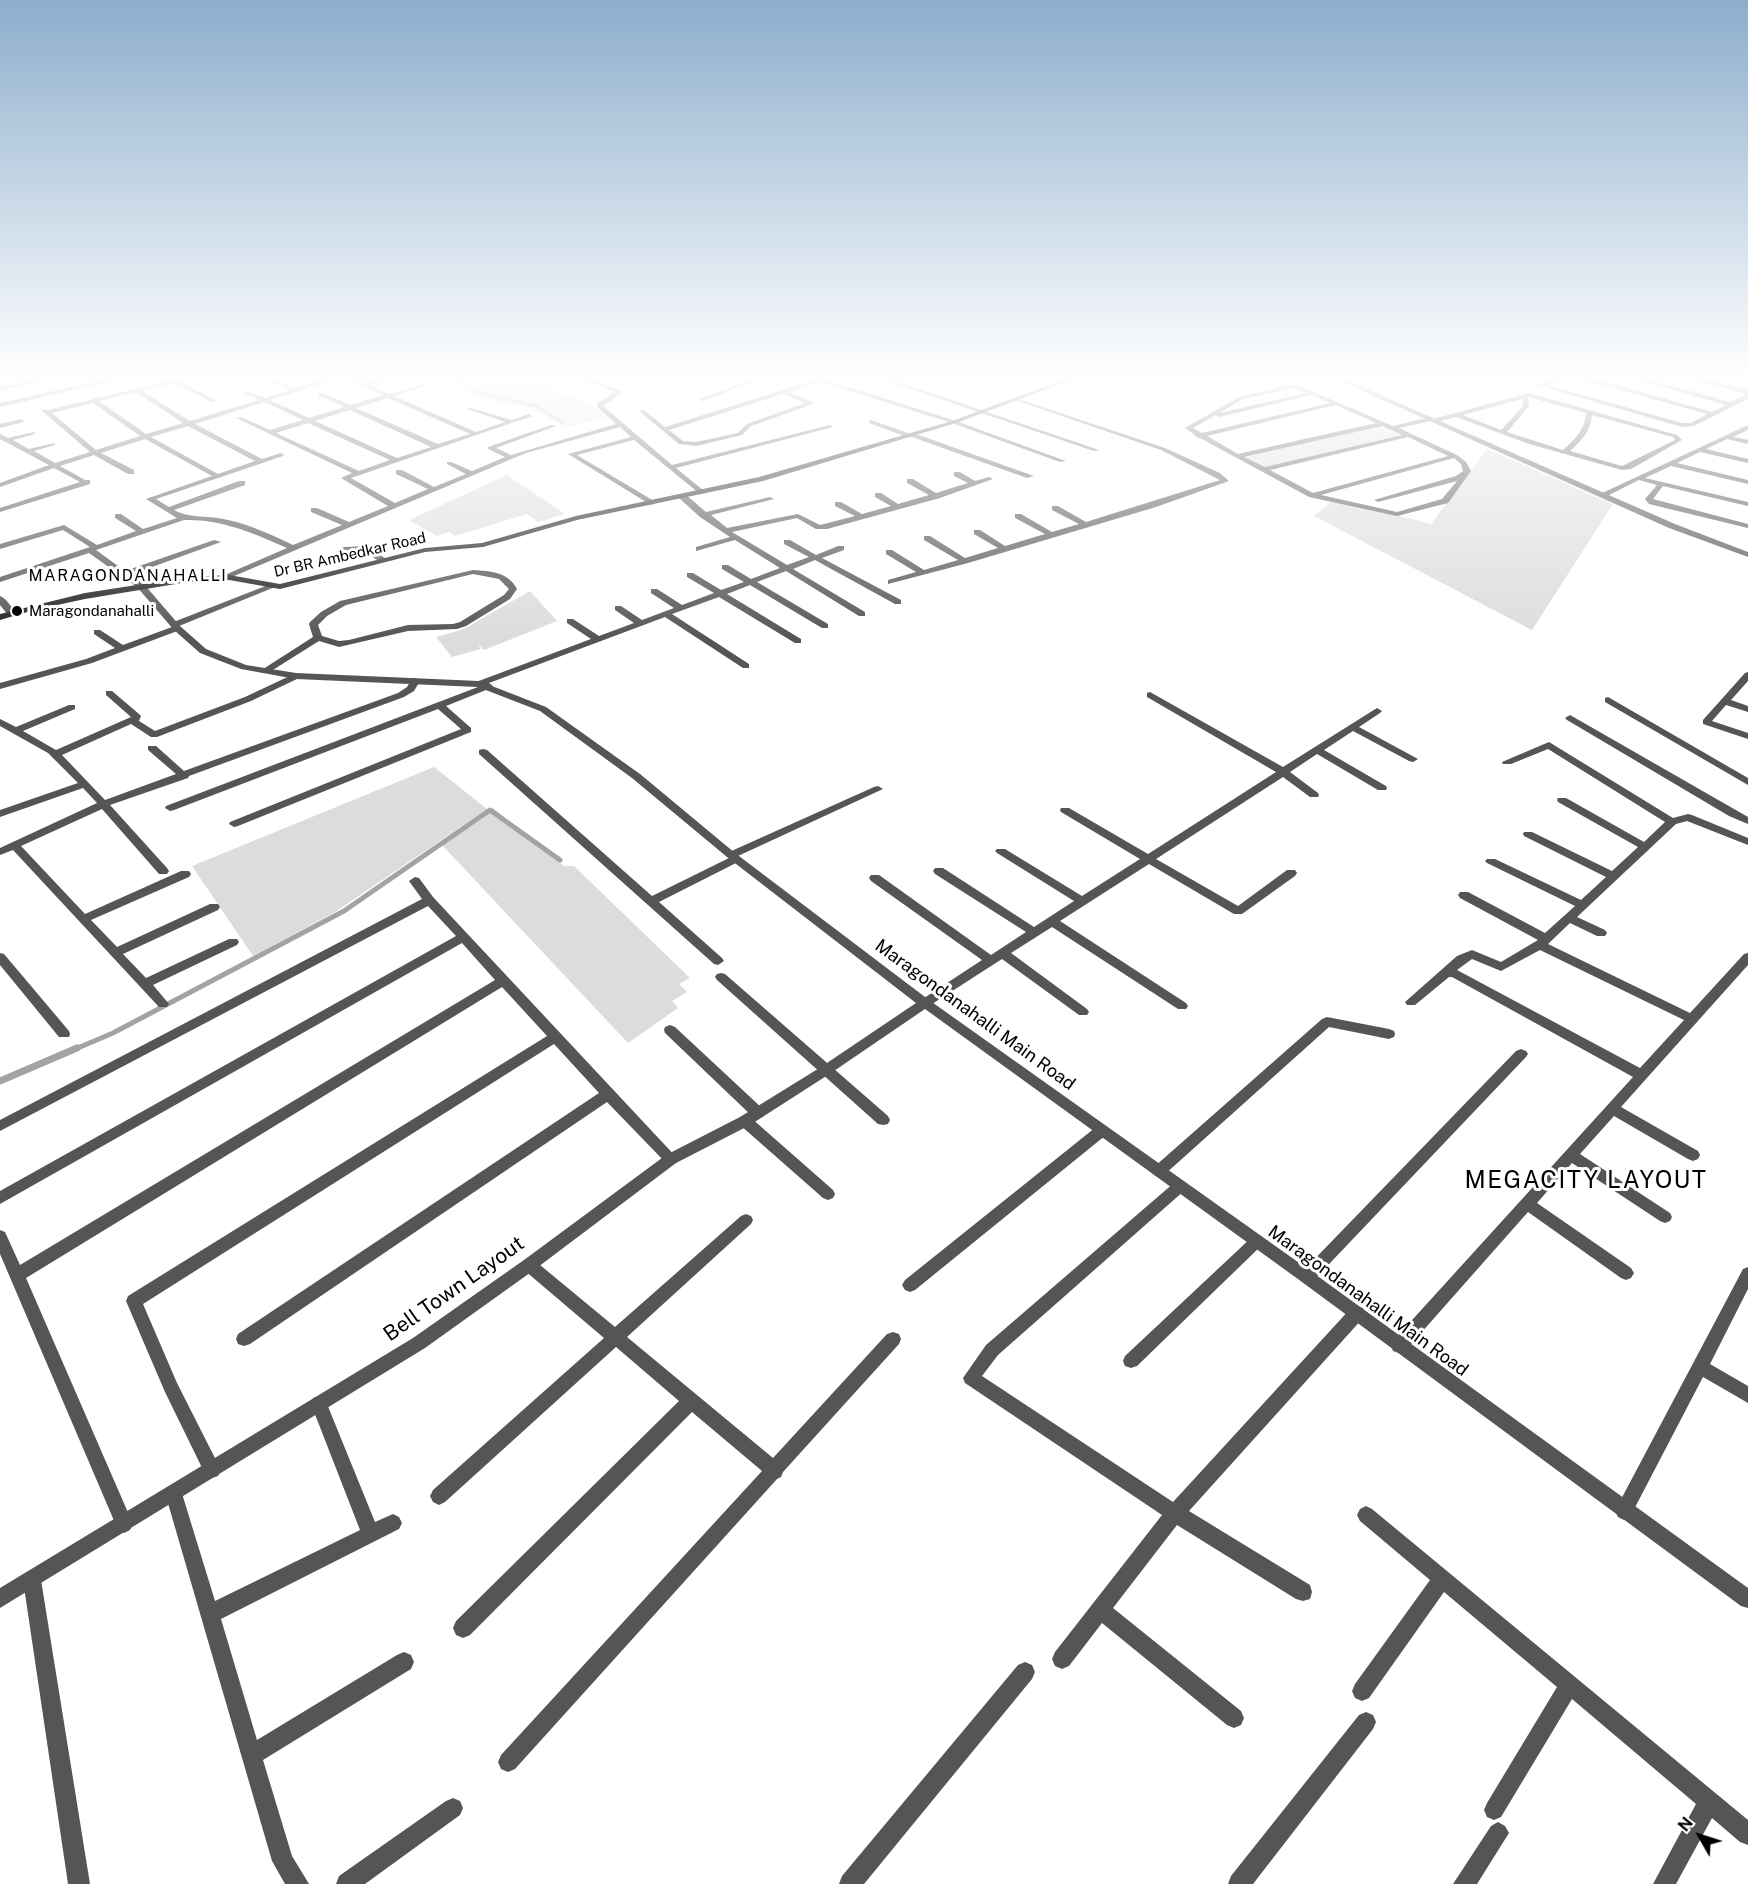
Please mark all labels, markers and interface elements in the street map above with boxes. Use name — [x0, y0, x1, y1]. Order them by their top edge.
street label: Dr BR Ambedkar Road — [272, 529, 428, 581]
district label: MARAGONDANAHALLI — [29, 566, 227, 586]
place label: Maragondanahalli — [29, 602, 154, 620]
marker: Maragondanahalli — [10, 604, 24, 618]
street label: Maragondanahalli Main Road — [871, 935, 1079, 1095]
district label: MEGACITY LAYOUT — [1464, 1167, 1708, 1195]
street label: Maragondanahalli Main Road — [1264, 1221, 1472, 1381]
street label: Bell Town Layout — [379, 1231, 529, 1347]
north arrow — [1670, 1806, 1730, 1866]
text: N — [1674, 1814, 1697, 1835]

